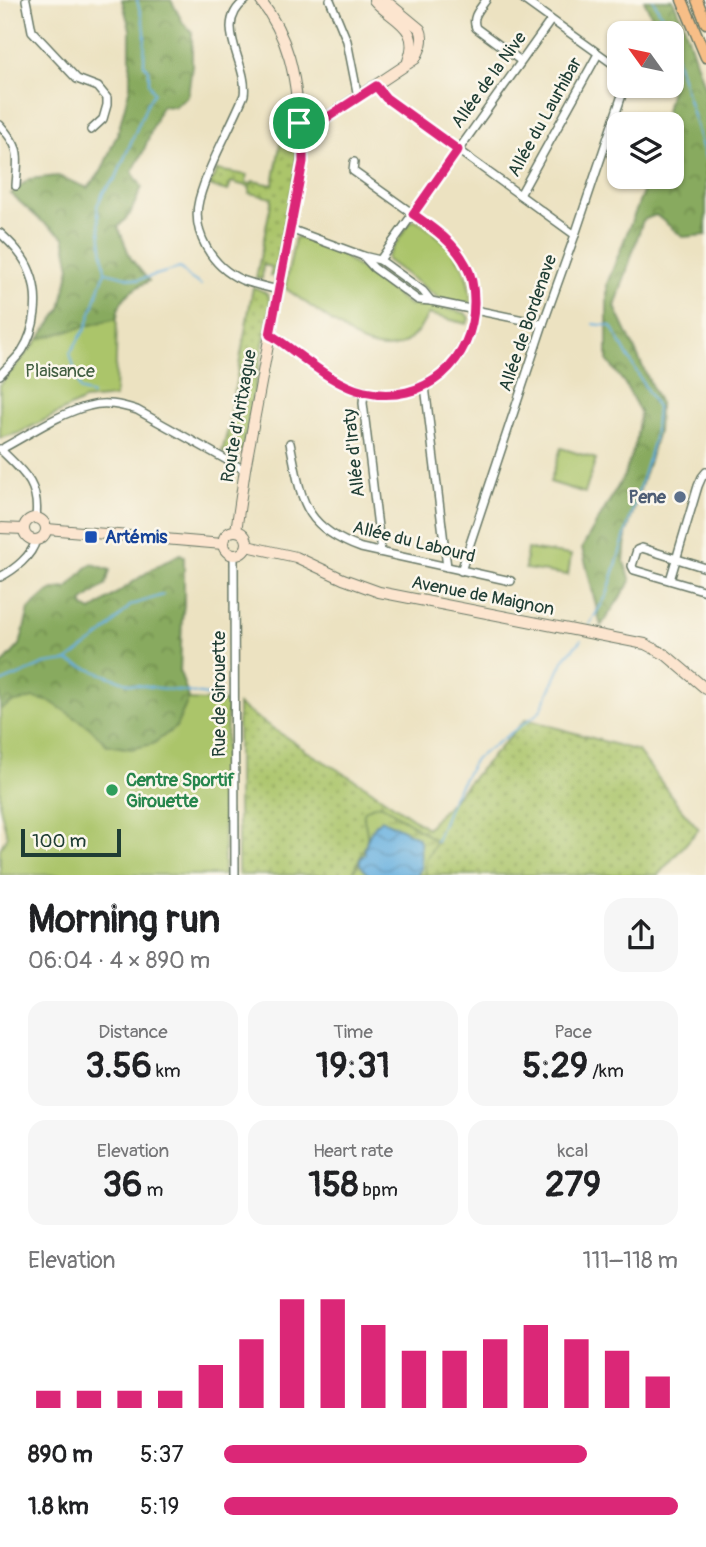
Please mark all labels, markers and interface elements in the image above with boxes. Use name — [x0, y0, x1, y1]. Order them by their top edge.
north arrow — [607, 21, 684, 98]
map controls — [607, 21, 684, 189]
street label: Allée de la Nive — [446, 27, 532, 133]
street label: Allée du Laurhibar — [503, 53, 588, 181]
pin — [269, 93, 329, 153]
icon: arrive — [280, 104, 318, 142]
button: layers — [607, 112, 684, 189]
street label: Allée de Bordenave — [494, 251, 562, 395]
street label: Route d'Aritxague — [216, 348, 262, 484]
park label: Plaisance — [25, 360, 95, 383]
street label: Allée d'Iraty — [338, 407, 370, 499]
place label: Pene — [628, 486, 667, 509]
marker: Pene — [672, 489, 688, 505]
street label: Allée du Labourd — [350, 516, 478, 568]
place label: Artémis — [105, 526, 168, 549]
marker: Artémis — [83, 529, 99, 545]
street label: Avenue de Maignon — [410, 571, 556, 621]
street label: Rue de Girouette — [208, 631, 231, 757]
place label: Centre Sportif Girouette — [126, 769, 235, 813]
marker: Centre Sportif Girouette — [104, 782, 120, 798]
scale bar — [21, 826, 121, 858]
text: 100 m — [32, 829, 86, 853]
text: Morning run — [28, 896, 220, 944]
button: share — [604, 898, 678, 972]
text: 06:04 · 4 × 890 m — [28, 946, 210, 975]
text: Distance — [98, 1020, 168, 1044]
text: Time — [333, 1020, 373, 1044]
text: Pace — [554, 1020, 592, 1044]
text: 3.56 — [85, 1044, 152, 1088]
text: 19:31 — [316, 1044, 390, 1088]
text: 5:29 — [522, 1044, 588, 1088]
text: km — [152, 1059, 181, 1083]
text: /km — [588, 1059, 624, 1083]
text: Elevation — [97, 1139, 169, 1163]
text: Heart rate — [313, 1139, 393, 1163]
text: kcal — [558, 1139, 588, 1163]
text: 36 — [103, 1163, 142, 1207]
text: 158 — [308, 1163, 359, 1207]
text: 279 — [545, 1163, 601, 1207]
text: m — [142, 1178, 163, 1202]
text: bpm — [359, 1178, 398, 1202]
text: Elevation — [28, 1246, 116, 1275]
text: 111–118 m — [582, 1246, 678, 1275]
text: 890 m — [28, 1440, 93, 1469]
text: 5:37 — [140, 1440, 184, 1469]
text: 1.8 km — [28, 1492, 89, 1521]
text: 5:19 — [140, 1492, 179, 1521]

